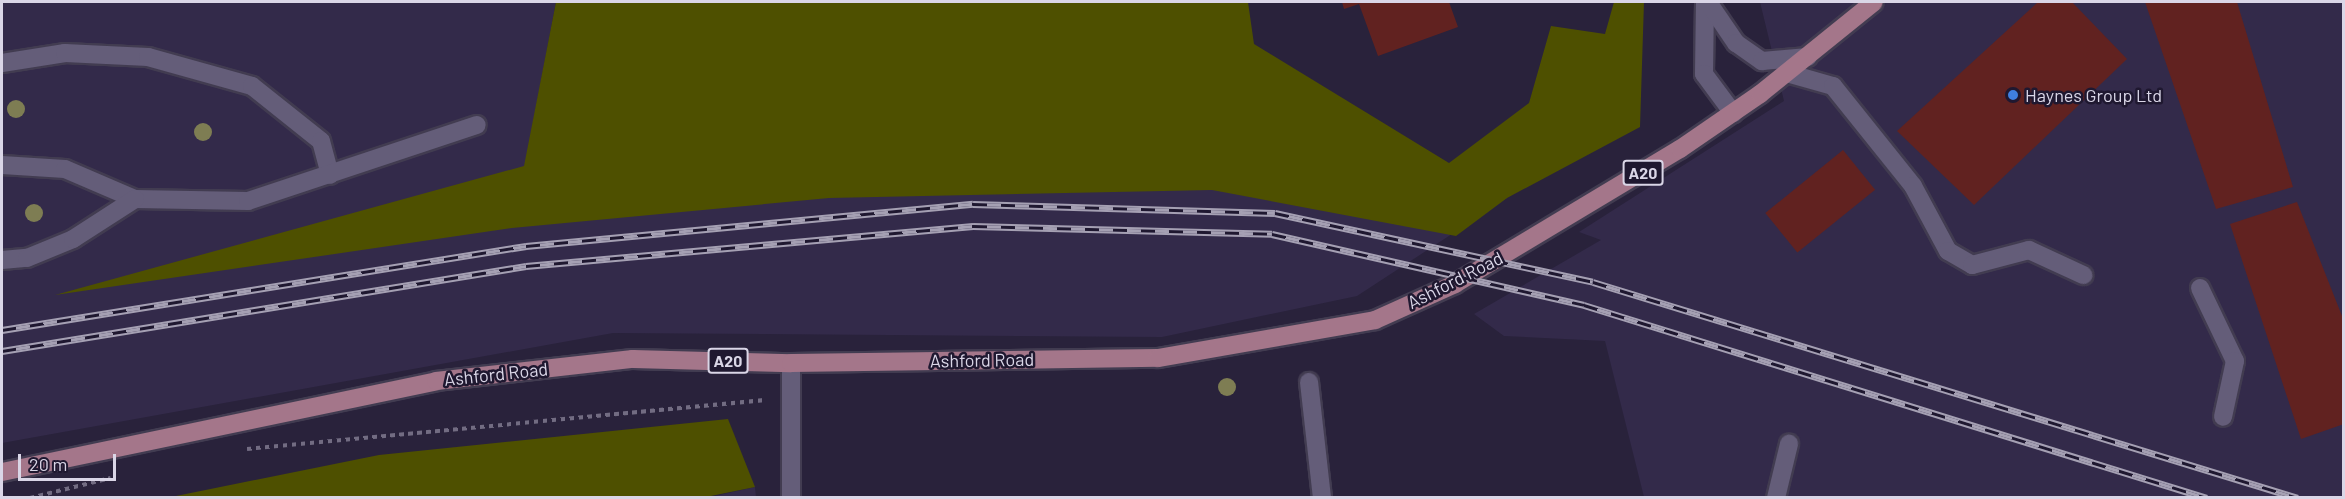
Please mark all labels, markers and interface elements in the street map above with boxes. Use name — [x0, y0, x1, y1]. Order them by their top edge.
place label: Haynes Group Ltd — [2025, 84, 2162, 106]
marker: Haynes Group Ltd — [2006, 88, 2020, 102]
road number: A20 — [1622, 160, 1664, 186]
street label: Ashford Road — [1404, 247, 1506, 313]
road number: A20 — [707, 348, 749, 374]
street label: Ashford Road — [930, 348, 1034, 372]
street label: Ashford Road — [443, 358, 549, 390]
scale bar — [21, 442, 118, 480]
text: 20 m — [29, 453, 67, 475]

